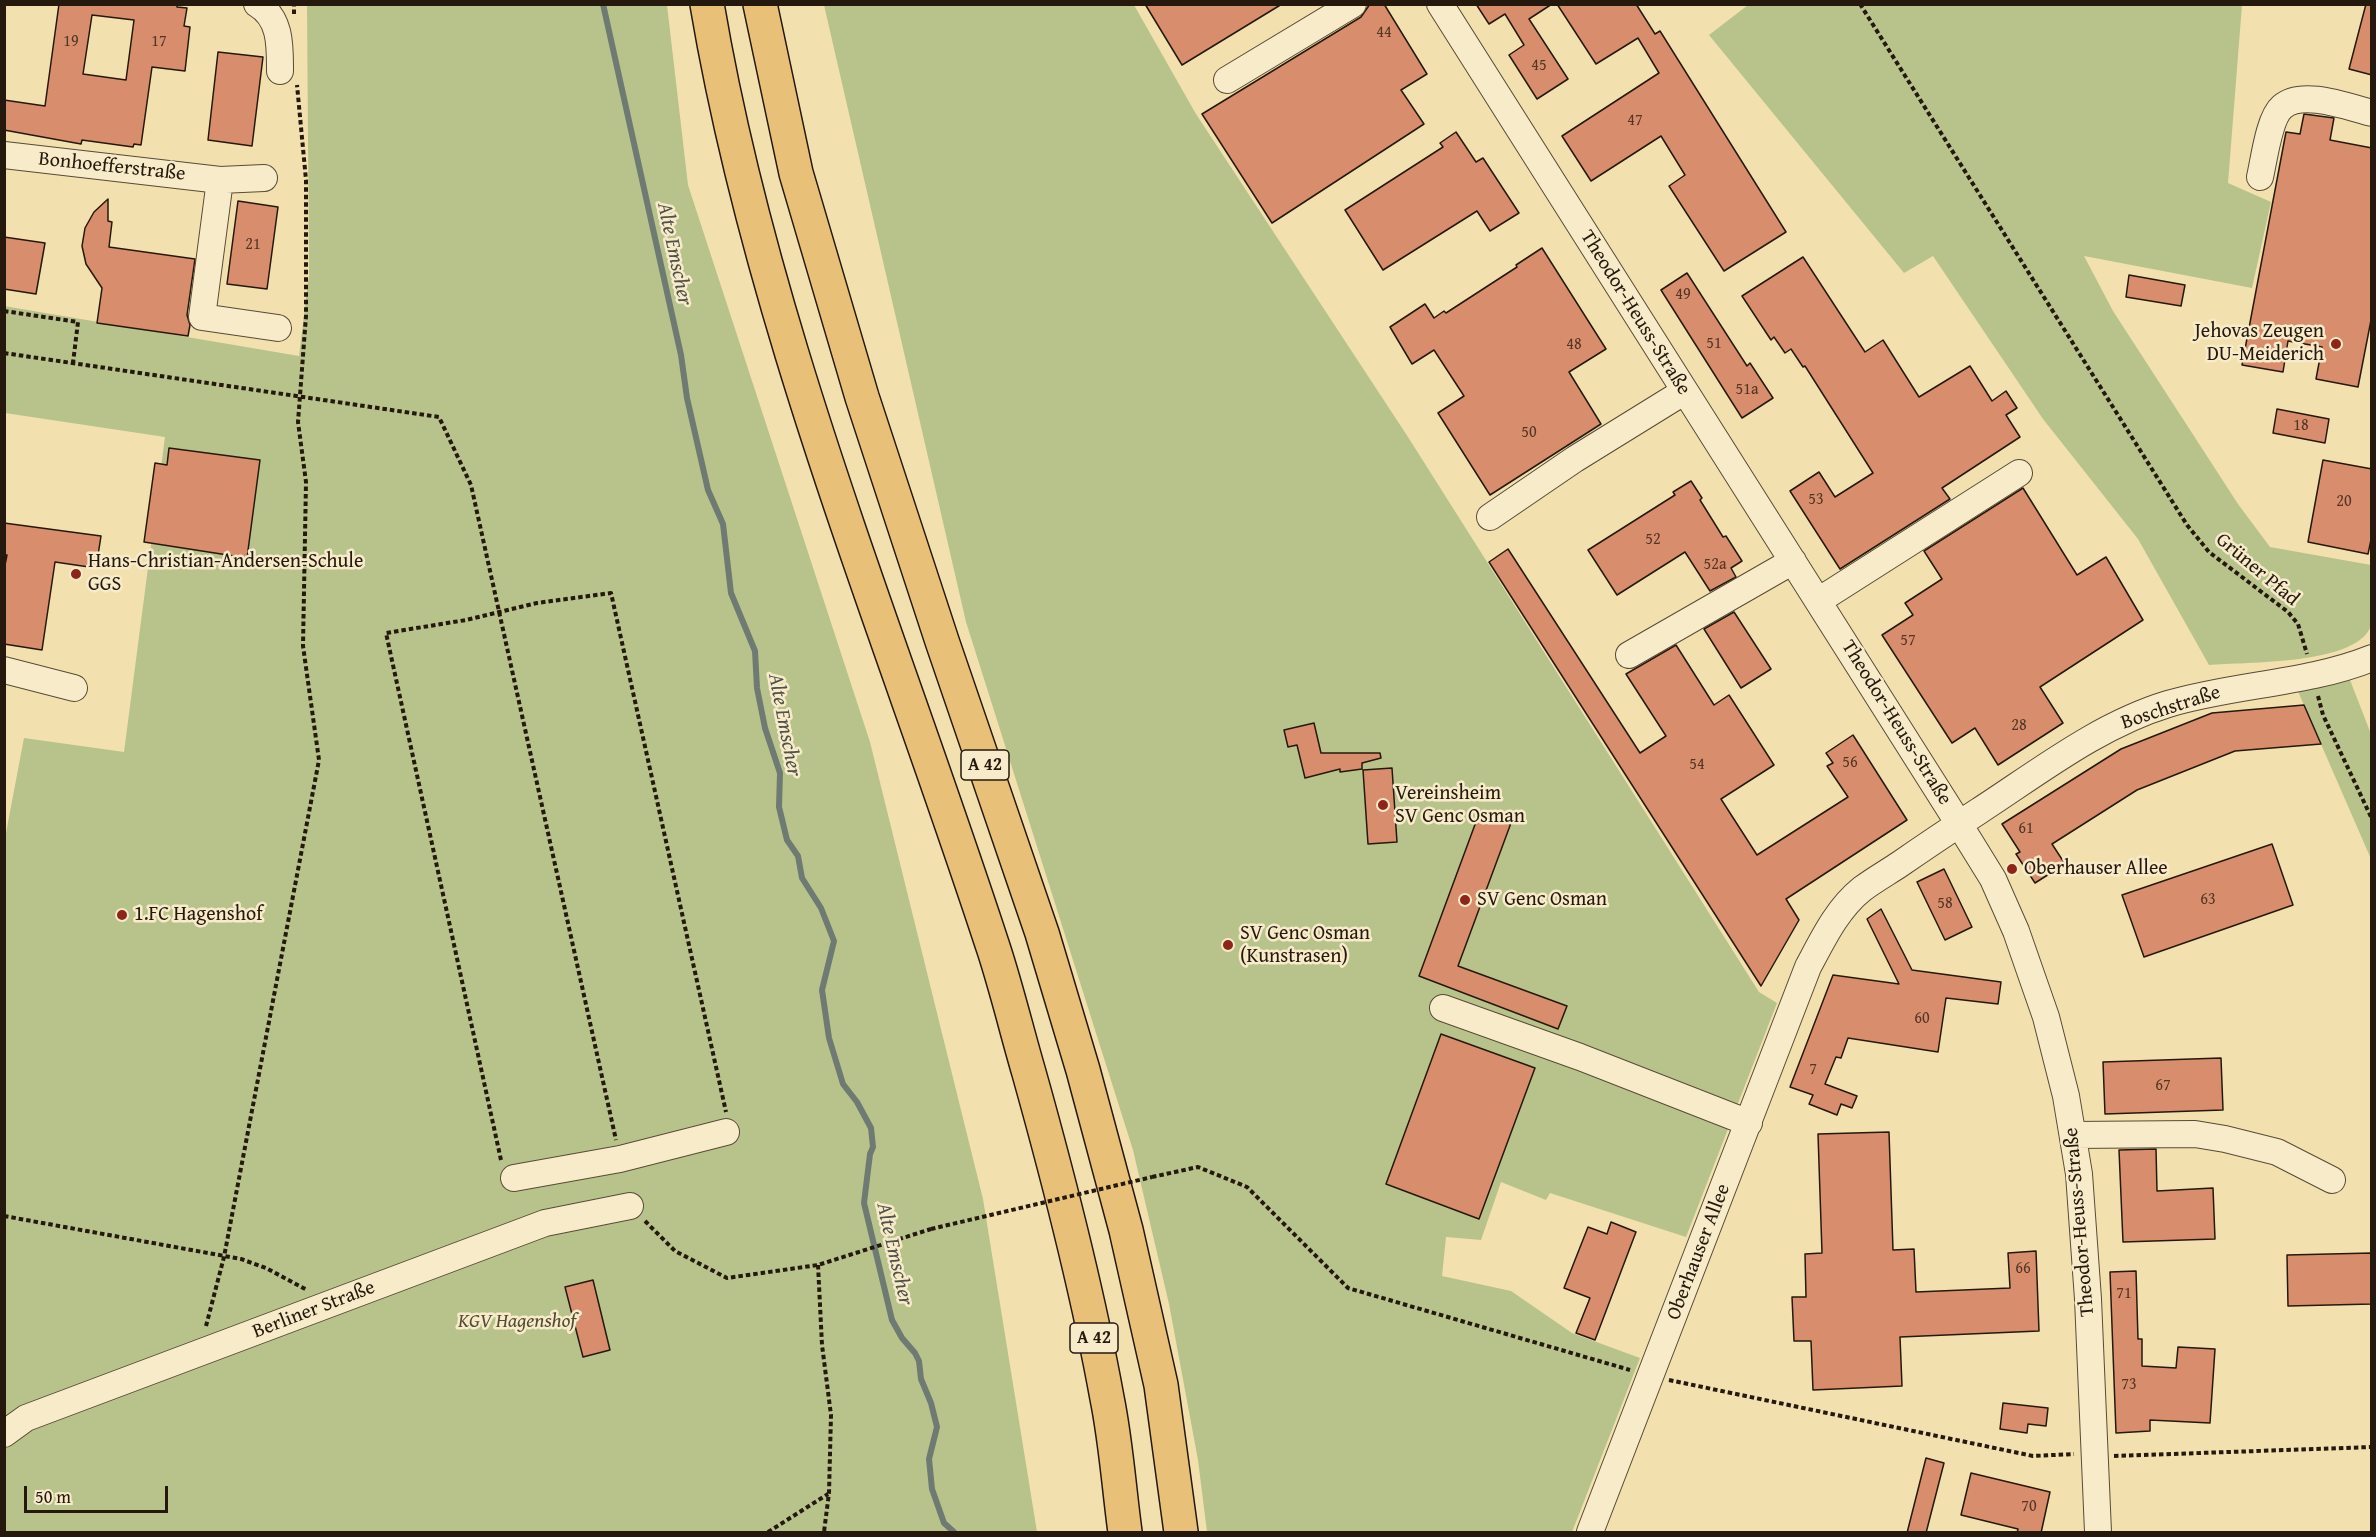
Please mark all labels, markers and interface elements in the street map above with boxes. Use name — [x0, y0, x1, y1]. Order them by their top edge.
house number: 44 — [1376, 23, 1392, 43]
house number: 19 — [63, 32, 79, 52]
house number: 17 — [151, 32, 167, 52]
house number: 45 — [1531, 56, 1547, 76]
house number: 47 — [1627, 111, 1643, 131]
street label: Bonhoefferstraße — [37, 147, 187, 187]
water label: Alte Emscher — [651, 200, 697, 308]
street label: Theodor-Heuss-Straße — [1575, 226, 1695, 400]
house number: 21 — [245, 235, 261, 255]
house number: 49 — [1675, 285, 1691, 305]
place label: Jehovas Zeugen DU-Meiderich — [2195, 320, 2324, 367]
house number: 51 — [1706, 334, 1722, 354]
house number: 48 — [1566, 335, 1582, 355]
marker: Jehovas Zeugen DU-Meiderich — [2329, 337, 2343, 351]
house number: 51a — [1736, 380, 1758, 400]
house number: 18 — [2293, 416, 2309, 436]
house number: 50 — [1521, 423, 1537, 443]
house number: 53 — [1808, 490, 1824, 510]
house number: 20 — [2336, 492, 2352, 512]
street label: Grüner Pfad — [2210, 528, 2304, 612]
house number: 52 — [1645, 530, 1661, 550]
place label: Hans-Christian-Andersen-Schule GGS — [88, 550, 363, 597]
house number: 52a — [1704, 555, 1726, 575]
marker: Hans-Christian-Andersen-Schule GGS — [69, 567, 83, 581]
house number: 57 — [1900, 631, 1916, 651]
street label: Theodor-Heuss-Straße — [1836, 636, 1956, 810]
water label: Alte Emscher — [762, 671, 806, 779]
street label: Boschstraße — [2118, 681, 2224, 735]
house number: 28 — [2011, 716, 2027, 736]
road number: A 42 — [961, 750, 1009, 780]
house number: 56 — [1842, 753, 1858, 773]
house number: 54 — [1689, 755, 1705, 775]
place label: Vereinsheim SV Genc Osman — [1395, 782, 1525, 829]
marker: Vereinsheim SV Genc Osman — [1376, 798, 1390, 812]
house number: 61 — [2018, 819, 2034, 839]
place label: Oberhauser Allee — [2024, 857, 2168, 881]
marker: Oberhauser Allee — [2005, 862, 2019, 876]
place label: SV Genc Osman — [1477, 888, 1607, 912]
house number: 63 — [2200, 890, 2216, 910]
marker: SV Genc Osman — [1458, 893, 1472, 907]
house number: 58 — [1937, 894, 1953, 914]
place label: 1.FC Hagenshof — [134, 903, 263, 927]
marker: 1.FC Hagenshof — [115, 908, 129, 922]
place label: SV Genc Osman (Kunstrasen) — [1240, 922, 1370, 969]
marker: SV Genc Osman (Kunstrasen) — [1221, 938, 1235, 952]
house number: 60 — [1914, 1009, 1930, 1029]
house number: 7 — [1809, 1060, 1817, 1080]
house number: 67 — [2155, 1076, 2171, 1096]
street label: Theodor-Heuss-Straße — [2060, 1126, 2100, 1318]
street label: Oberhauser Allee — [1662, 1181, 1736, 1323]
water label: Alte Emscher — [870, 1200, 918, 1308]
house number: 66 — [2015, 1259, 2031, 1279]
street label: Berliner Straße — [250, 1276, 378, 1344]
house number: 71 — [2116, 1284, 2132, 1304]
park label: KGV Hagenshof — [458, 1310, 576, 1334]
road number: A 42 — [1070, 1323, 1118, 1353]
house number: 73 — [2121, 1375, 2137, 1395]
scale bar — [27, 1474, 171, 1512]
text: 50 m — [35, 1483, 71, 1510]
house number: 70 — [2021, 1497, 2037, 1517]

